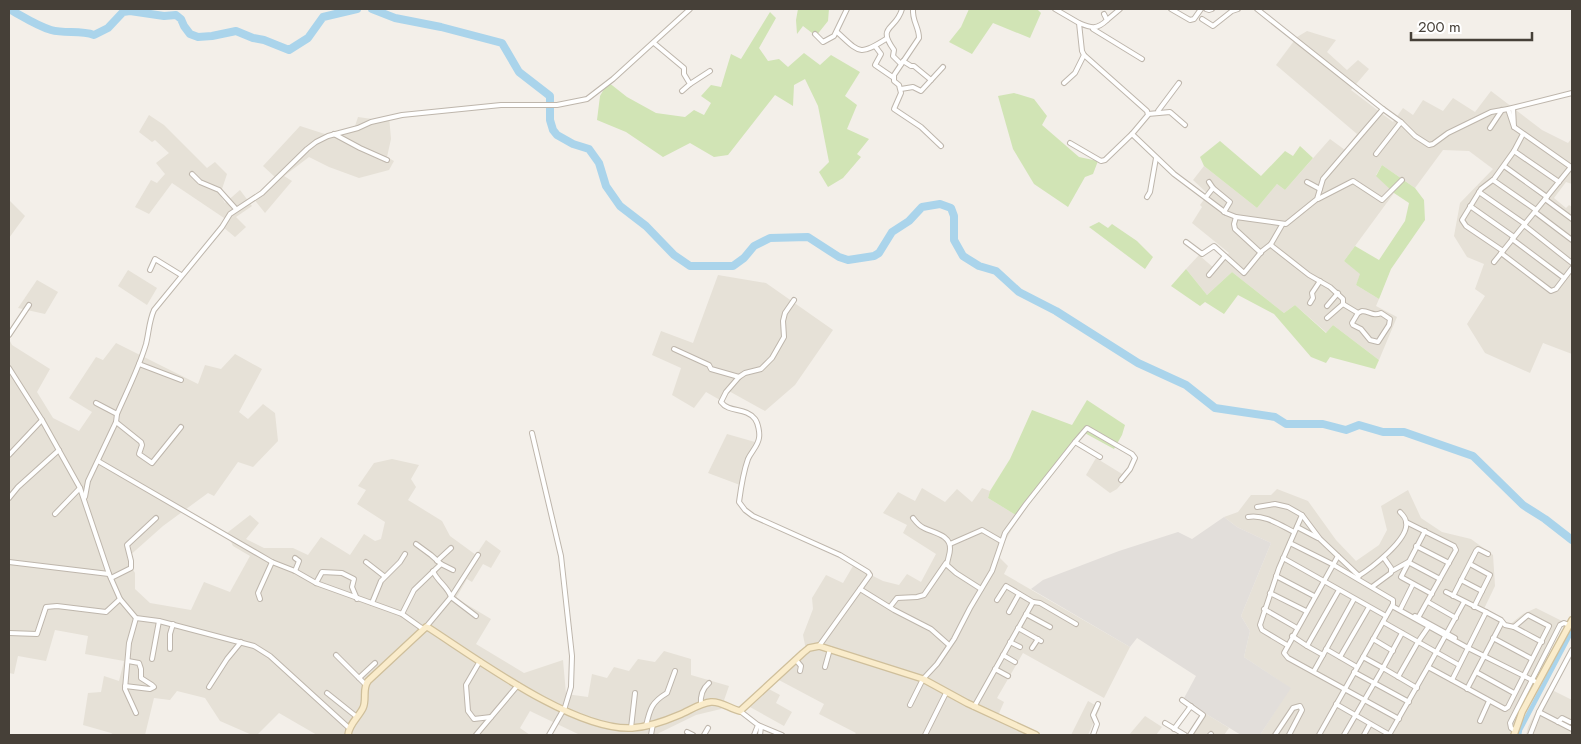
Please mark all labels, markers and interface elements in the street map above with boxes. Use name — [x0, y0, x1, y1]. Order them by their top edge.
scale bar — [1411, 10, 1532, 42]
text: 200 m — [1418, 16, 1461, 38]

